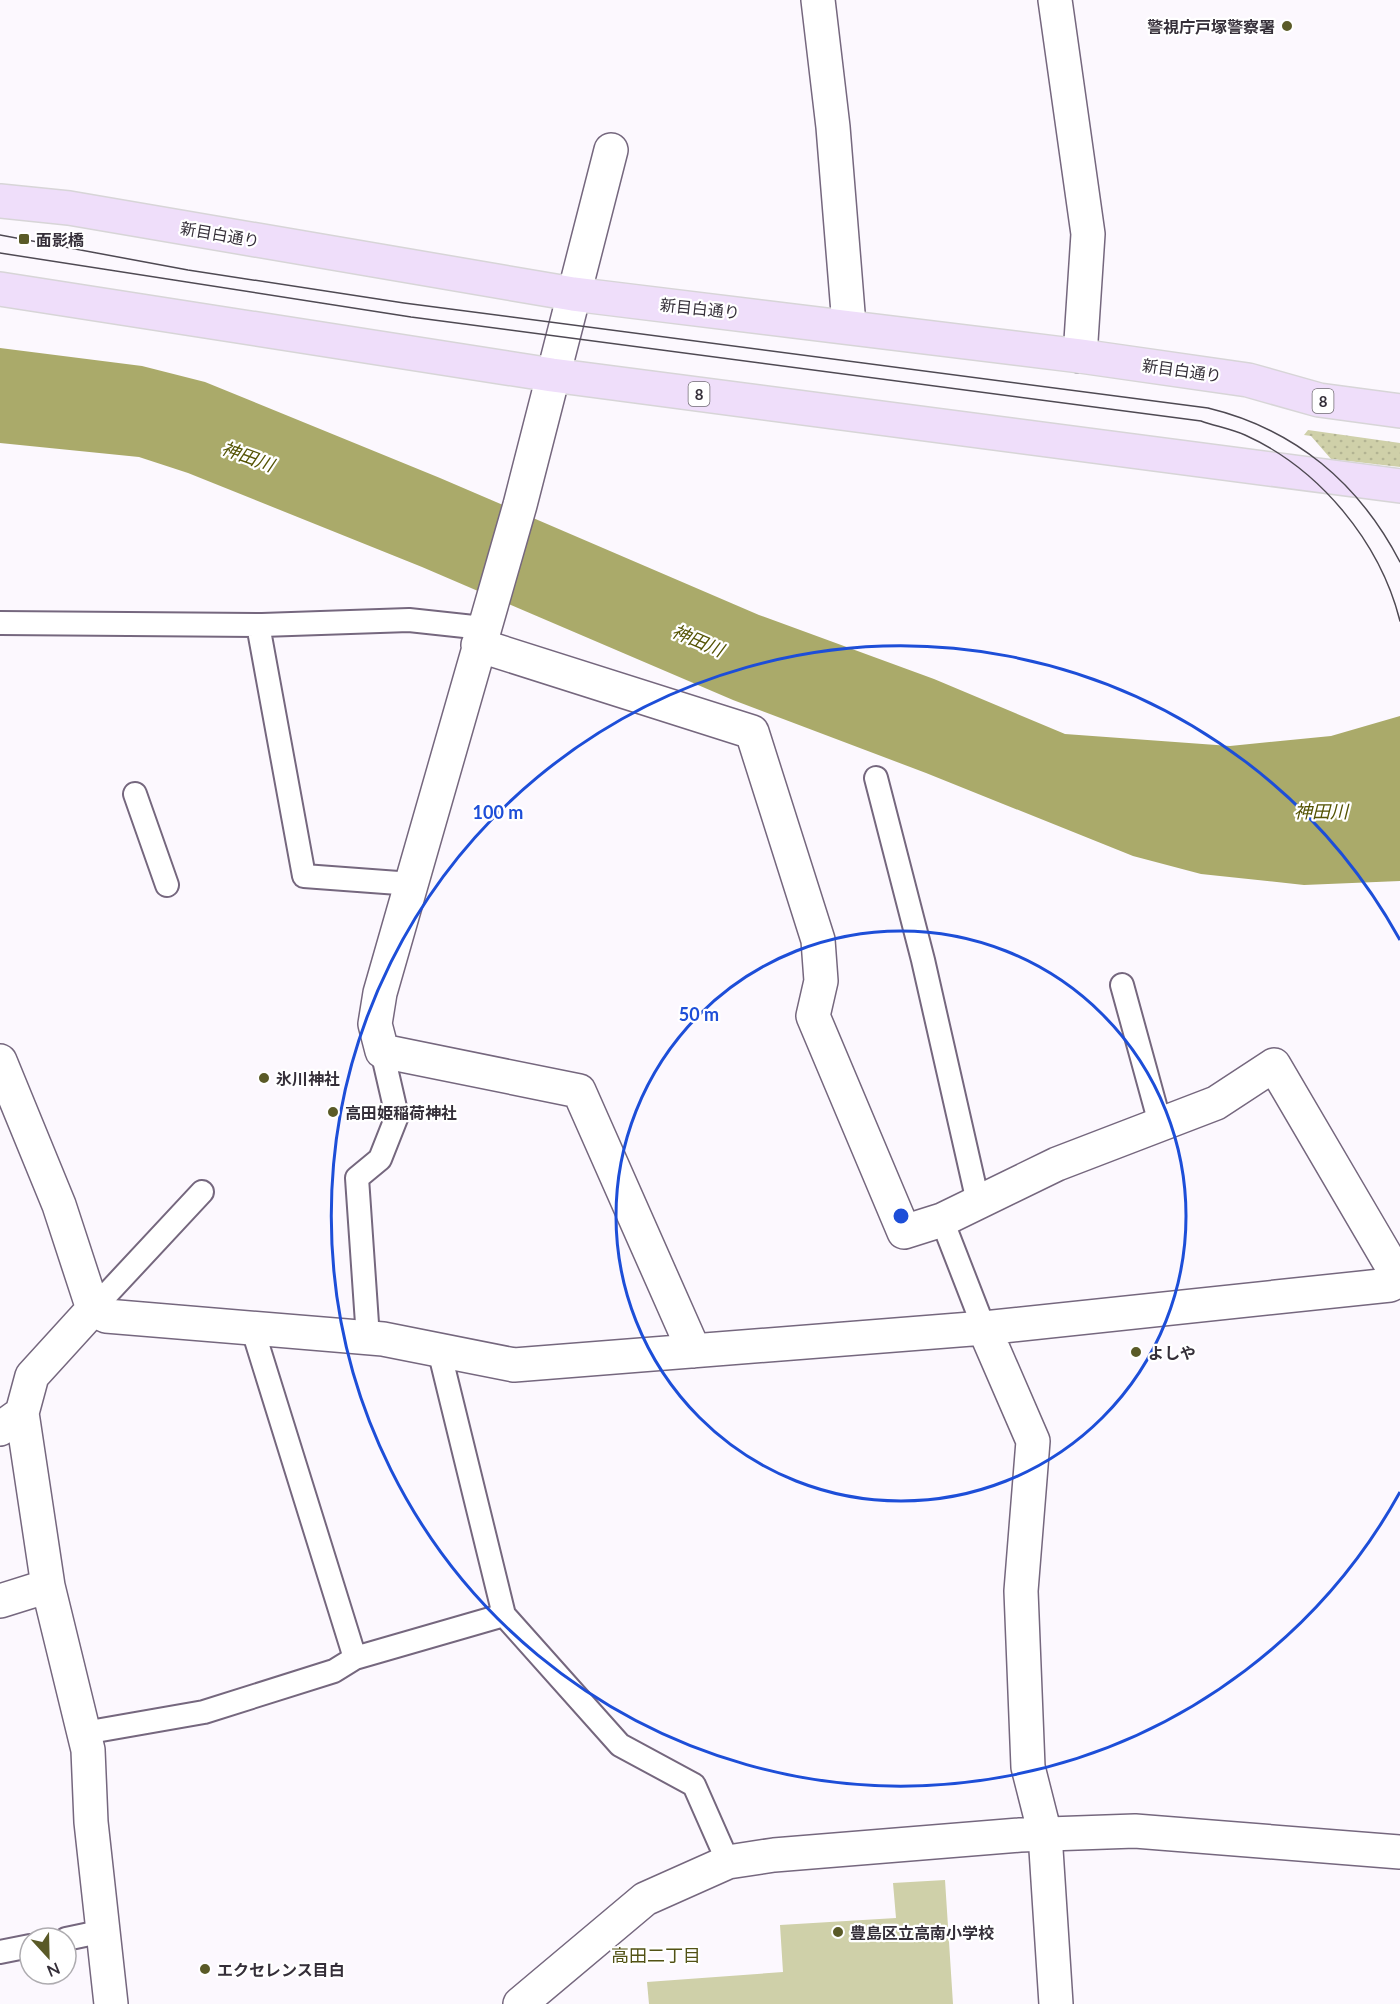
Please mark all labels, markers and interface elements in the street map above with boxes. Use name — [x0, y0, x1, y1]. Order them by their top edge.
place label: 警視庁戸塚警察署 — [1147, 17, 1275, 36]
marker: 警視庁戸塚警察署 — [1280, 19, 1294, 33]
street label: 新目白通り — [179, 218, 261, 250]
place label: 面影橋 — [36, 230, 84, 249]
marker: 面影橋 — [17, 232, 31, 246]
street label: 新目白通り — [659, 294, 741, 322]
street label: 新目白通り — [1141, 355, 1223, 385]
road number: 8 — [688, 382, 710, 406]
road number: 8 — [1312, 389, 1334, 413]
water label: 神田川 — [219, 436, 279, 476]
water label: 神田川 — [669, 619, 729, 661]
water label: 神田川 — [1294, 800, 1350, 822]
text: 100 m — [473, 801, 523, 823]
text: 50 m — [679, 1003, 719, 1025]
place label: 氷川神社 — [276, 1069, 340, 1088]
marker: 氷川神社 — [257, 1071, 271, 1085]
place label: 高田姫稲荷神社 — [345, 1103, 457, 1122]
marker: 高田姫稲荷神社 — [326, 1105, 340, 1119]
centre of rings — [891, 1206, 911, 1226]
place label: よしや — [1148, 1343, 1196, 1362]
marker: よしや — [1129, 1345, 1143, 1359]
place label: 豊島区立高南小学校 — [850, 1923, 994, 1942]
marker: 豊島区立高南小学校 — [831, 1925, 845, 1939]
north arrow — [18, 1926, 78, 1986]
district label: 高田二丁目 — [611, 1944, 701, 1966]
text: N — [45, 1959, 63, 1981]
place label: エクセレンス目白 — [217, 1960, 345, 1979]
marker: エクセレンス目白 — [198, 1962, 212, 1976]

